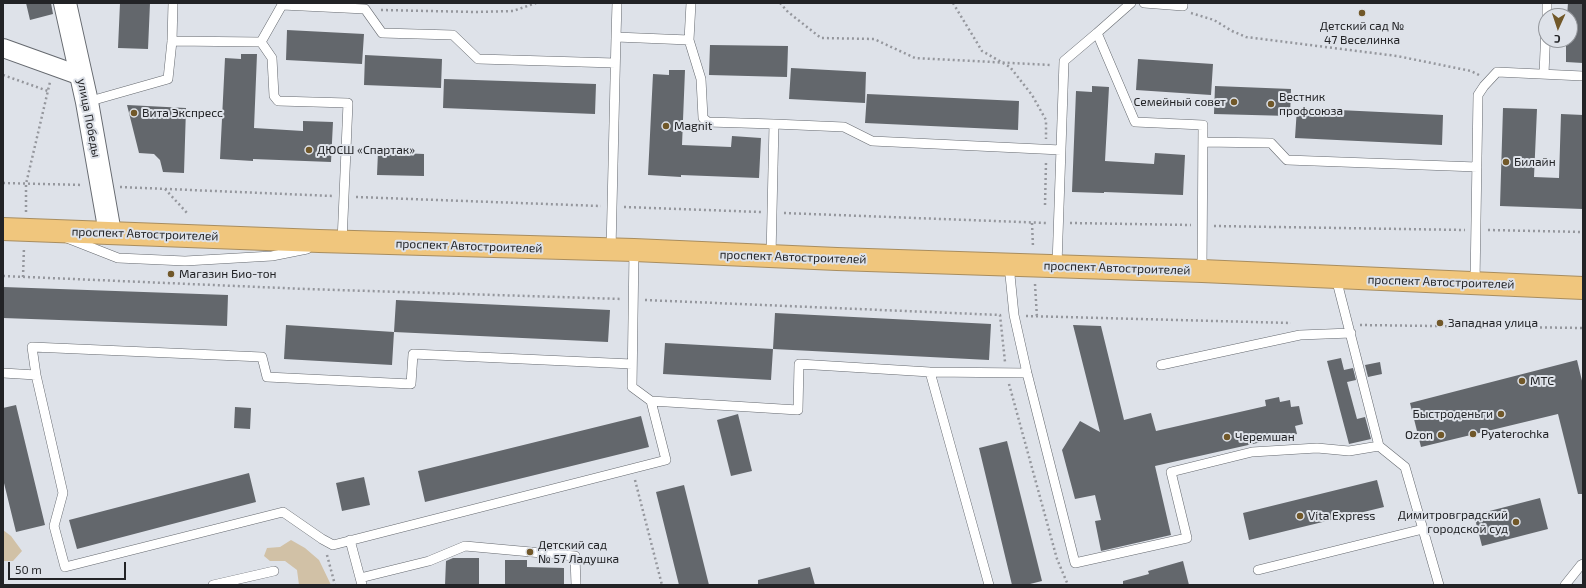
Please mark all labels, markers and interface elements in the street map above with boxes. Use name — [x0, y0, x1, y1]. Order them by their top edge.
marker: Детский сад № 47 Веселинка — [1357, 8, 1367, 18]
north arrow — [1538, 8, 1578, 48]
place label: Детский сад № 47 Веселинка — [1320, 19, 1404, 47]
text: С — [1554, 33, 1561, 46]
street label: улица Победы — [74, 77, 104, 159]
place label: Вестник профсоюза — [1279, 90, 1343, 118]
place label: Семейный совет — [1134, 95, 1226, 109]
marker: Семейный совет — [1229, 97, 1239, 107]
marker: Вестник профсоюза — [1266, 99, 1276, 109]
place label: Вита Экспресс — [142, 106, 223, 120]
marker: Вита Экспресс — [129, 108, 139, 118]
place label: Magnit — [674, 119, 712, 133]
marker: Magnit — [661, 121, 671, 131]
place label: ДЮСШ «Спартак» — [317, 143, 415, 157]
marker: ДЮСШ «Спартак» — [304, 145, 314, 155]
place label: Билайн — [1514, 155, 1556, 169]
marker: Билайн — [1501, 157, 1511, 167]
street label: проспект Автостроителей — [71, 224, 219, 244]
street label: проспект Автостроителей — [395, 236, 543, 256]
street label: проспект Автостроителей — [719, 247, 867, 267]
street label: проспект Автостроителей — [1043, 258, 1191, 278]
place label: Магазин Био-тон — [179, 267, 277, 281]
marker: Магазин Био-тон — [166, 269, 176, 279]
street label: проспект Автостроителей — [1367, 272, 1515, 292]
place label: Западная улица — [1448, 316, 1538, 330]
marker: Западная улица — [1435, 318, 1445, 328]
place label: МТС — [1530, 374, 1554, 388]
marker: МТС — [1517, 376, 1527, 386]
place label: Быстроденьги — [1412, 407, 1493, 421]
marker: Быстроденьги — [1496, 409, 1506, 419]
place label: Pyaterochka — [1481, 427, 1549, 441]
place label: Ozon — [1405, 428, 1433, 442]
marker: Pyaterochka — [1468, 429, 1478, 439]
place label: Черемшан — [1235, 430, 1295, 444]
marker: Ozon — [1436, 430, 1446, 440]
marker: Черемшан — [1222, 432, 1232, 442]
place label: Димитровградский городской суд — [1398, 508, 1508, 536]
place label: Vita Express — [1308, 509, 1375, 523]
marker: Vita Express — [1295, 511, 1305, 521]
marker: Димитровградский городской суд — [1511, 517, 1521, 527]
place label: Детский сад № 57 Ладушка — [538, 538, 619, 566]
marker: Детский сад № 57 Ладушка — [525, 547, 535, 557]
scale bar — [10, 554, 128, 580]
text: 50 m — [15, 562, 42, 576]

